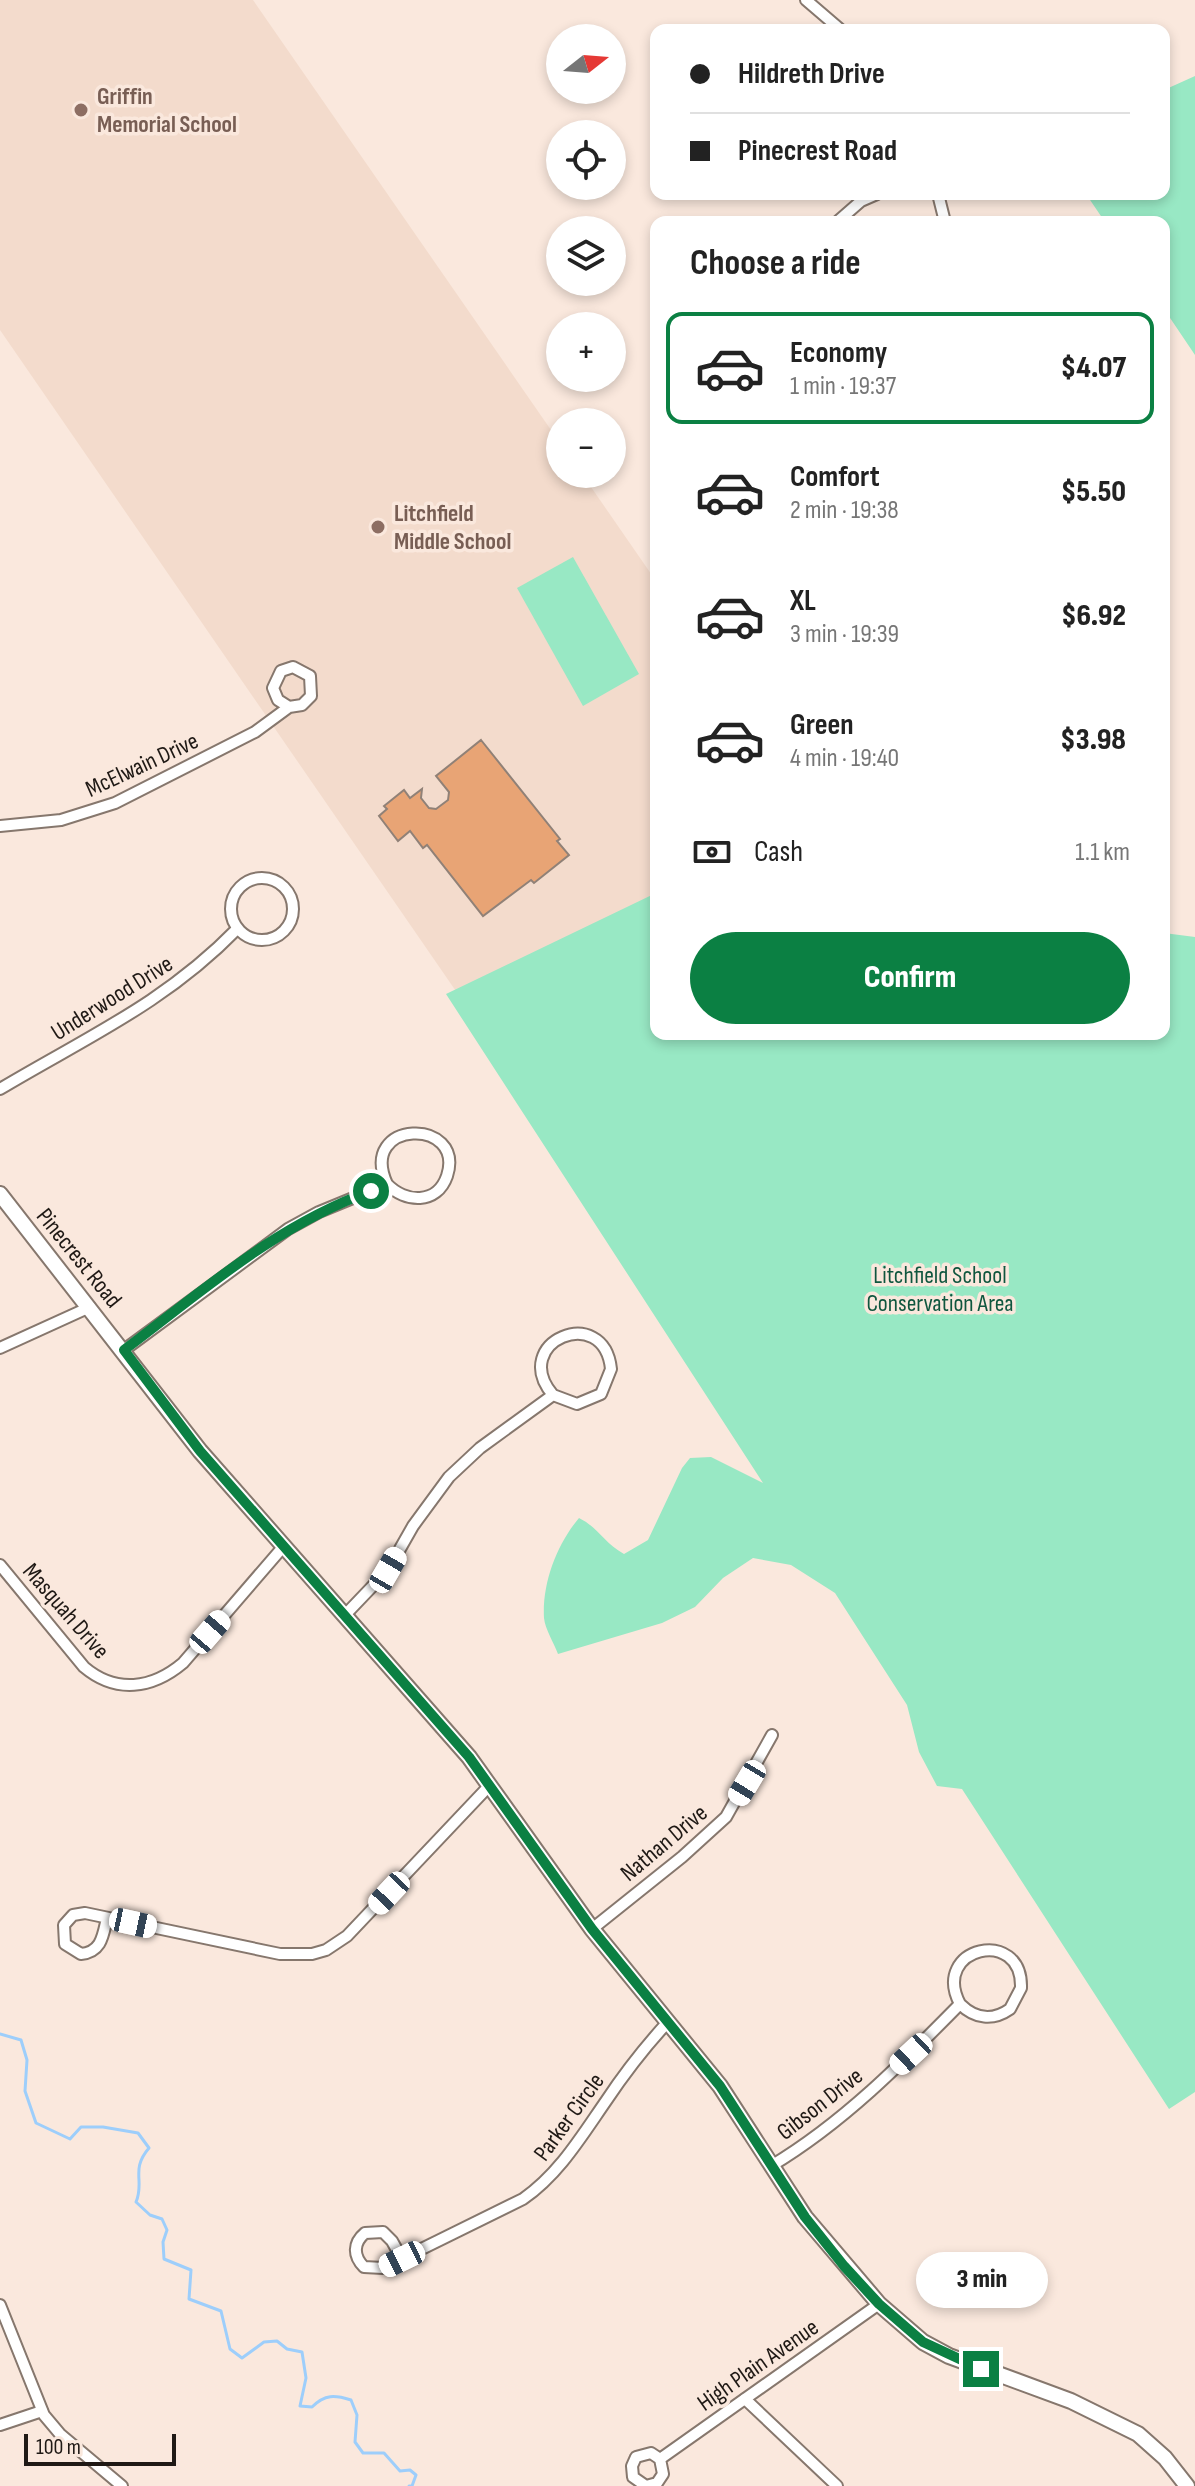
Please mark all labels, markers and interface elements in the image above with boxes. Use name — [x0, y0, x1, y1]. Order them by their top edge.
north arrow — [546, 24, 626, 104]
map controls — [546, 24, 626, 488]
text: Hildreth Drive — [738, 56, 885, 92]
place label: Griffin Memorial School — [97, 82, 237, 139]
marker: Griffin Memorial School — [72, 101, 90, 119]
button: locate — [546, 120, 626, 200]
text: Pinecrest Road — [738, 133, 897, 169]
button: layers — [546, 216, 626, 296]
text: Choose a ride — [690, 242, 861, 285]
button: + — [546, 312, 626, 392]
icon: car — [694, 332, 766, 404]
text: Economy — [790, 335, 887, 371]
text: $4.07 — [1061, 350, 1126, 386]
text: 1 min · 19:37 — [790, 371, 896, 402]
button: − — [546, 408, 626, 488]
icon: car — [694, 456, 766, 528]
text: Comfort — [790, 459, 880, 495]
text: $5.50 — [1061, 474, 1126, 510]
text: 2 min · 19:38 — [790, 495, 899, 526]
place label: Litchfield Middle School — [394, 499, 511, 556]
marker: Litchfield Middle School — [369, 518, 387, 536]
icon: car — [694, 580, 766, 652]
text: XL — [790, 583, 816, 619]
text: $6.92 — [1061, 598, 1126, 634]
text: 3 min · 19:39 — [790, 619, 899, 650]
icon: car — [694, 704, 766, 776]
text: Green — [790, 707, 854, 743]
text: $3.98 — [1060, 722, 1126, 758]
street label: McElwain Drive — [81, 726, 203, 804]
text: 4 min · 19:40 — [790, 743, 899, 774]
icon: cash — [690, 830, 734, 874]
text: Cash — [754, 834, 803, 870]
text: 1.1 km — [1075, 837, 1130, 868]
button: Confirm — [690, 932, 1130, 1024]
street label: Underwood Drive — [46, 949, 178, 1047]
route start — [353, 1173, 389, 1209]
street label: Pinecrest Road — [30, 1202, 128, 1314]
park label: Litchfield School Conservation Area — [866, 1261, 1014, 1318]
car — [366, 1543, 410, 1597]
street label: Masquah Drive — [17, 1557, 115, 1665]
car — [185, 1606, 235, 1658]
car — [724, 1756, 770, 1810]
street label: Nathan Drive — [615, 1798, 713, 1888]
car — [364, 1867, 414, 1919]
car — [107, 1906, 159, 1940]
car — [885, 2029, 937, 2079]
street label: Gibson Drive — [771, 2061, 869, 2147]
street label: Parker Circle — [527, 2067, 611, 2167]
car — [375, 2238, 429, 2280]
callout: 3 min — [915, 2253, 1047, 2309]
text: 3 min — [957, 2264, 1007, 2295]
street label: High Plain Avenue — [692, 2313, 824, 2417]
route end — [963, 2351, 999, 2387]
scale bar — [24, 2430, 176, 2466]
text: 100 m — [36, 2434, 81, 2461]

